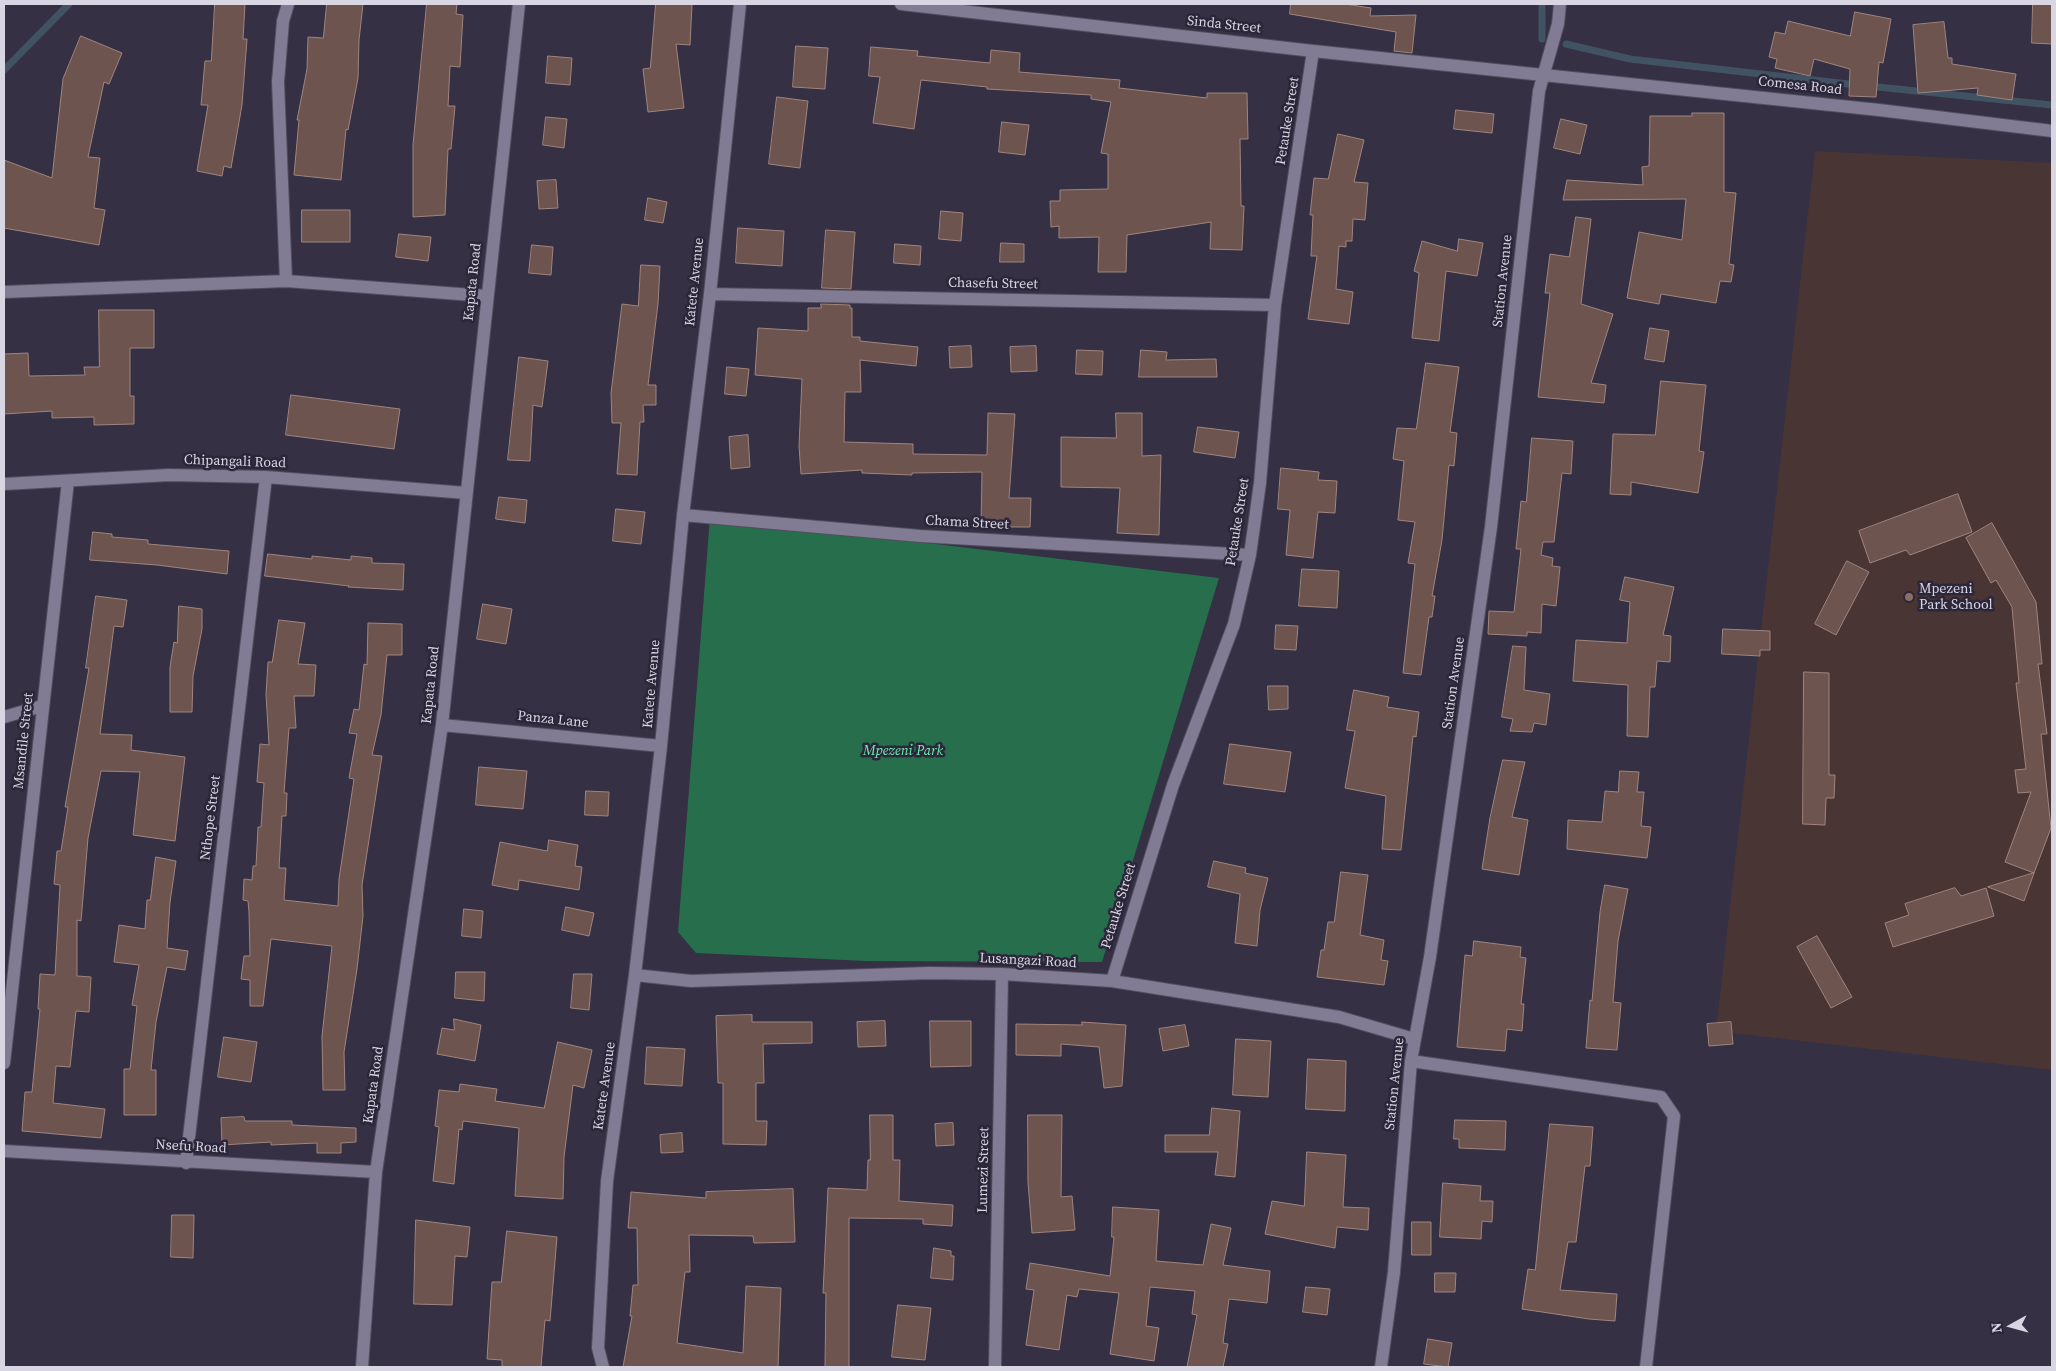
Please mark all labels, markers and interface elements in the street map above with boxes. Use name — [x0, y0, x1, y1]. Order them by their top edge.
street label: Sinda Street — [1186, 13, 1262, 37]
street label: Comesa Road — [1757, 73, 1843, 99]
street label: Petauke Street — [1273, 76, 1303, 166]
street label: Station Avenue — [1490, 234, 1516, 328]
street label: Katete Avenue — [682, 237, 708, 327]
street label: Kapata Road — [461, 242, 485, 322]
street label: Chasefu Street — [948, 275, 1038, 293]
street label: Chipangali Road — [184, 452, 286, 472]
street label: Petauke Street — [1223, 477, 1253, 567]
street label: Chama Street — [925, 512, 1009, 534]
place label: Mpezeni Park School — [1919, 581, 1993, 614]
marker: Mpezeni Park School — [1903, 591, 1915, 603]
street label: Station Avenue — [1439, 636, 1469, 730]
street label: Katete Avenue — [640, 639, 664, 729]
street label: Kapata Road — [419, 645, 443, 725]
street label: Msandile Street — [11, 692, 37, 790]
street label: Panza Lane — [517, 708, 589, 732]
park label: Mpezeni Park — [863, 743, 943, 759]
street label: Nthope Street — [197, 775, 225, 861]
street label: Petauke Street — [1098, 861, 1140, 951]
street label: Lusangazi Road — [979, 950, 1077, 972]
street label: Station Avenue — [1382, 1037, 1408, 1131]
street label: Katete Avenue — [590, 1041, 620, 1131]
street label: Kapata Road — [360, 1045, 388, 1125]
street label: Lumezi Street — [975, 1127, 993, 1213]
street label: Nsefu Road — [155, 1137, 227, 1157]
north arrow — [1986, 1301, 2036, 1351]
text: N — [1986, 1322, 2007, 1334]

